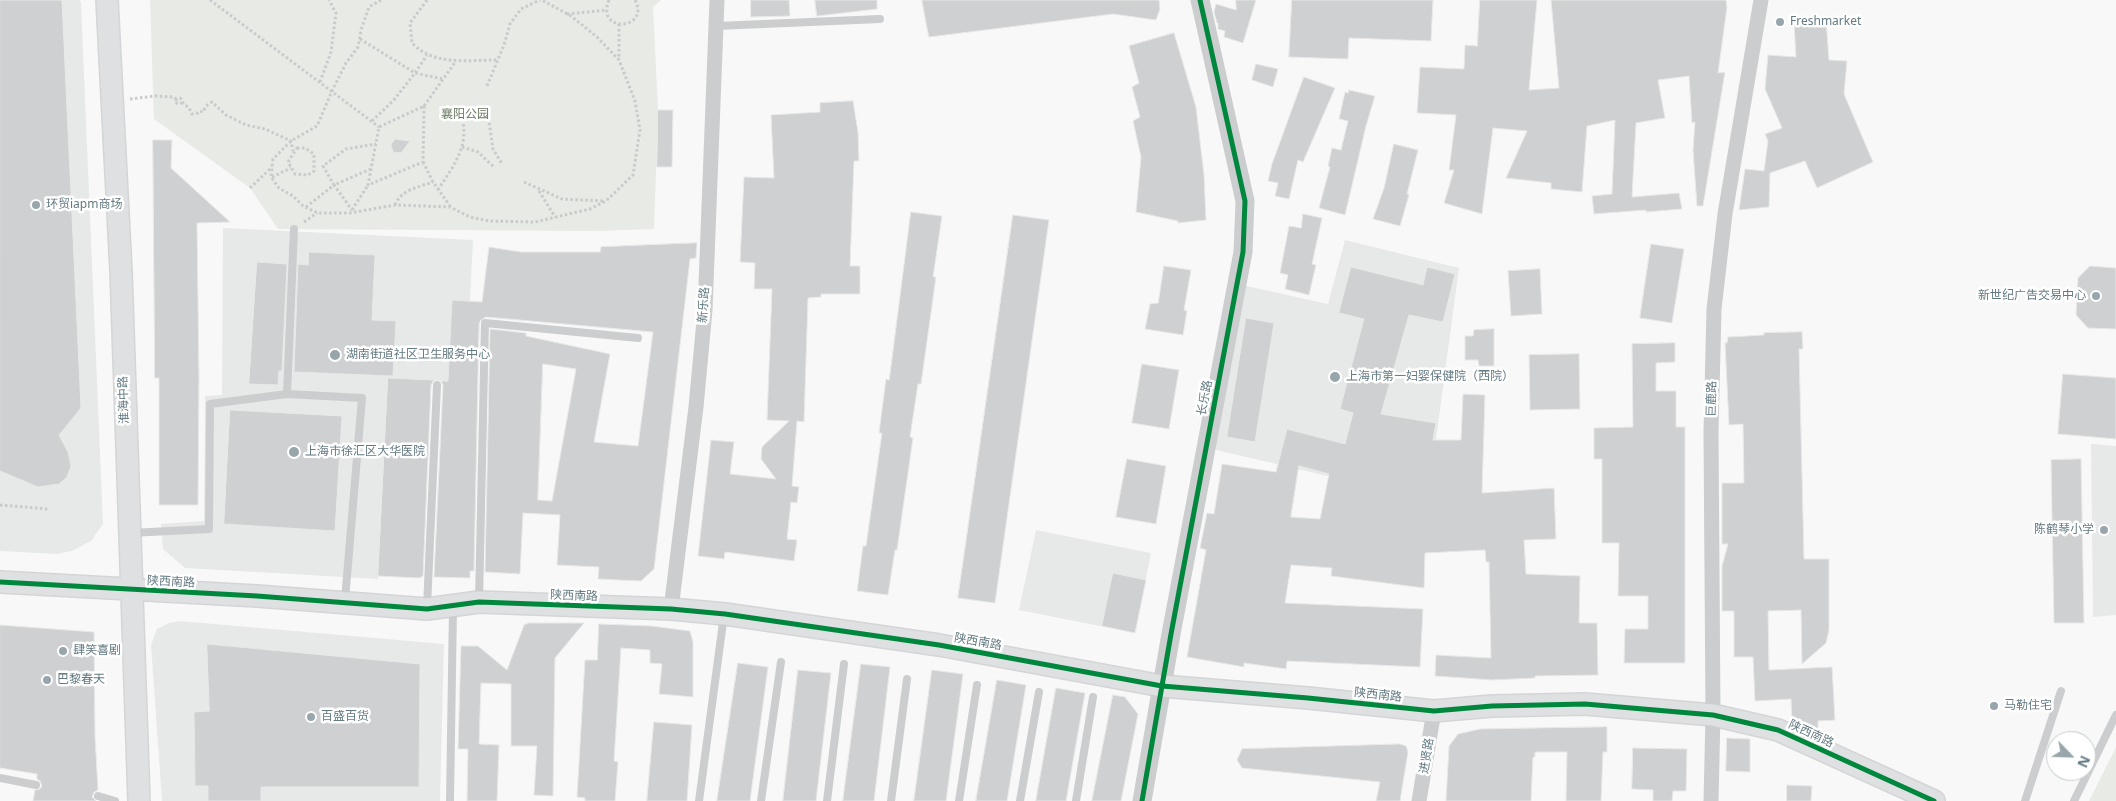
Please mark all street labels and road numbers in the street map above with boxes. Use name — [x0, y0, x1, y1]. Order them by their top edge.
street label: 新乐路 — [696, 287, 712, 323]
street label: 淮海中路 — [116, 376, 132, 424]
street label: 长乐路 — [1194, 379, 1216, 417]
street label: 巨鹿路 — [1704, 381, 1720, 417]
street label: 陕西南路 — [147, 574, 195, 590]
street label: 陕西南路 — [550, 588, 598, 604]
street label: 陕西南路 — [953, 631, 1003, 653]
street label: 陕西南路 — [1353, 685, 1403, 705]
street label: 陕西南路 — [1786, 717, 1836, 751]
street label: 进贤路 — [1417, 737, 1437, 775]

